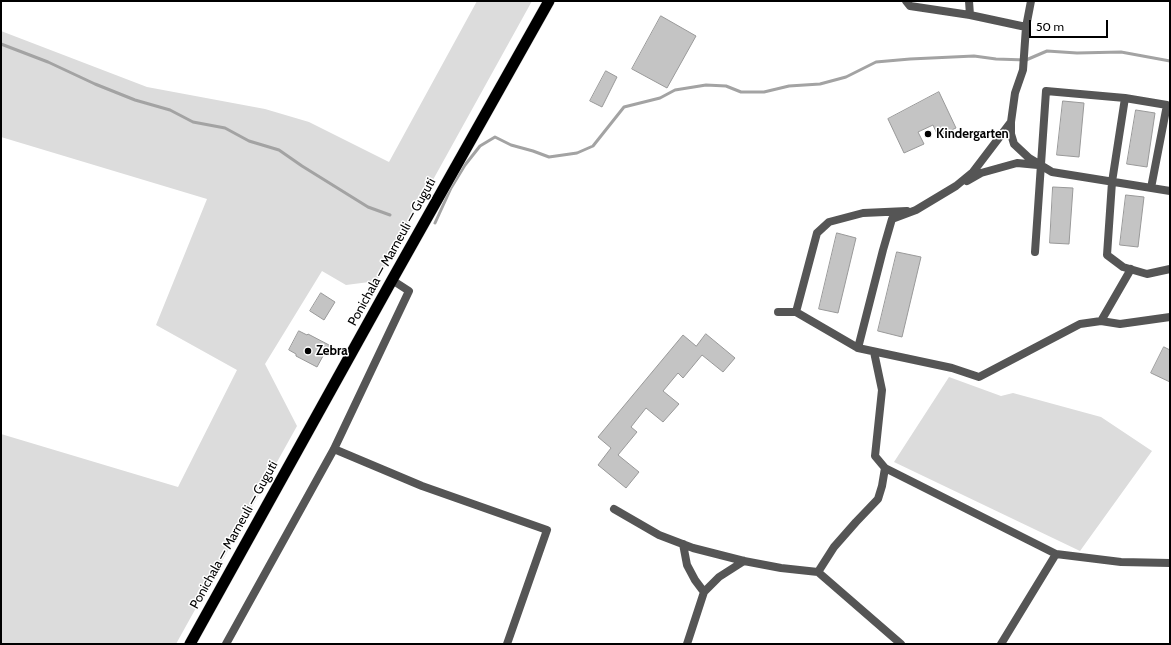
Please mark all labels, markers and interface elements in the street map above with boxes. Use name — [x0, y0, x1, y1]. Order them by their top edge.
scale bar — [1031, 12, 1110, 38]
text: 50 m — [1036, 19, 1064, 34]
place label: Kindergarten — [936, 126, 1009, 142]
marker: Kindergarten — [923, 129, 933, 139]
street label: Ponichala — Marneuli — Guguti — [345, 175, 439, 329]
place label: Zebra — [316, 343, 348, 359]
marker: Zebra — [303, 346, 313, 356]
street label: Ponichala — Marneuli — Guguti — [187, 458, 281, 612]

